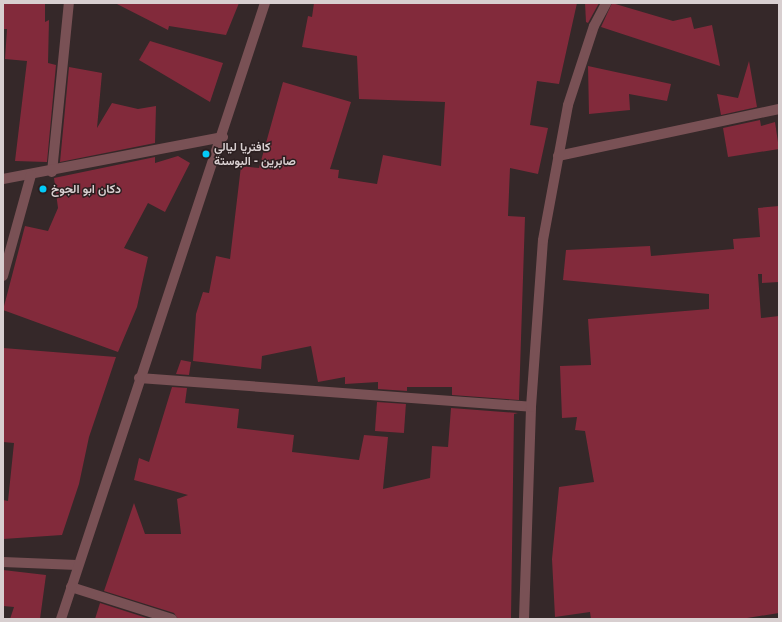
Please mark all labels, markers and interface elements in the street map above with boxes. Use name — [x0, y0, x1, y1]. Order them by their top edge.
place label: كافتريا ليالي صابرين - البوستة — [214, 140, 296, 168]
marker: كافتريا ليالي صابرين - البوستة — [201, 149, 211, 159]
place label: دكان ابو الجوخ — [51, 182, 121, 196]
marker: دكان ابو الجوخ — [38, 184, 48, 194]

